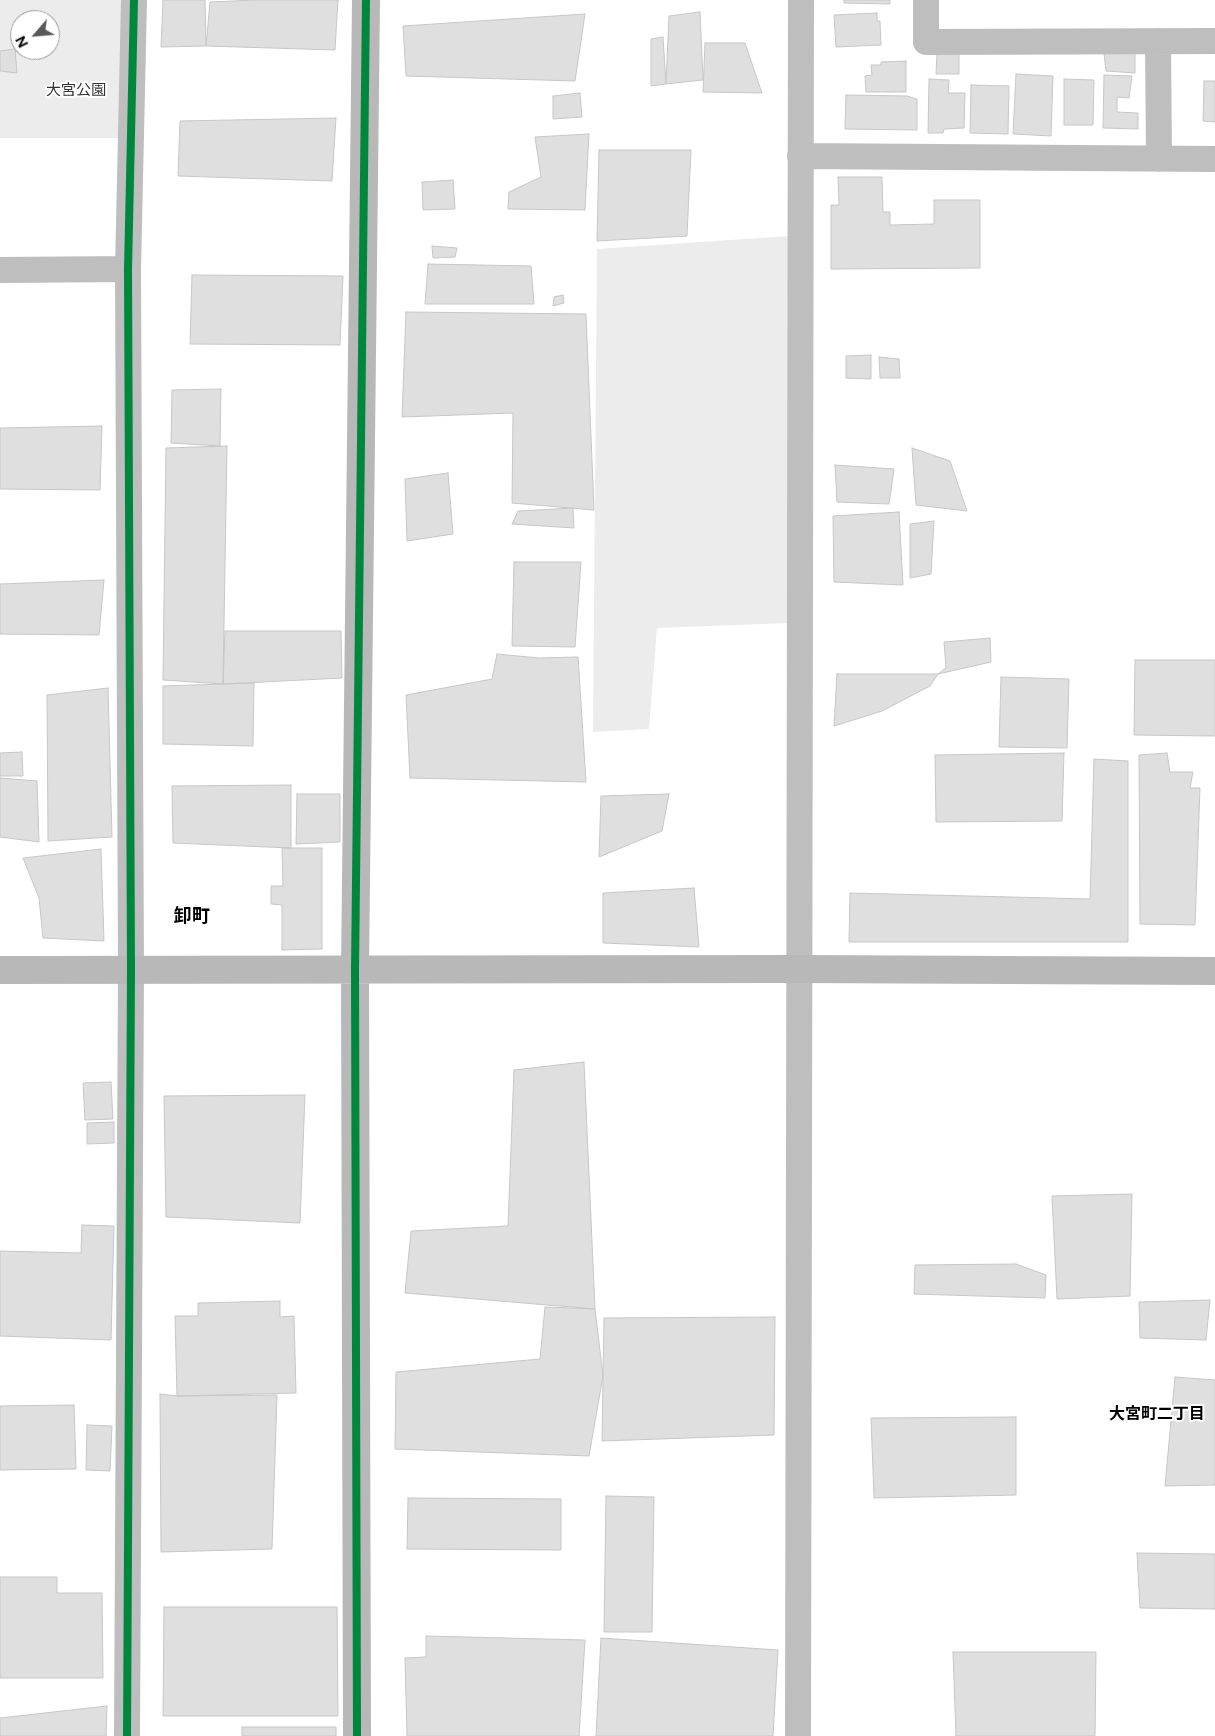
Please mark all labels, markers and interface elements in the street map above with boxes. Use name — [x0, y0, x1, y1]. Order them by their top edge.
north arrow — [10, 10, 60, 60]
text: N — [12, 33, 32, 50]
park label: 大宮公園 — [46, 82, 106, 100]
district label: 卸町 — [174, 906, 210, 928]
district label: 大宮町二丁目 — [1109, 1404, 1205, 1424]

